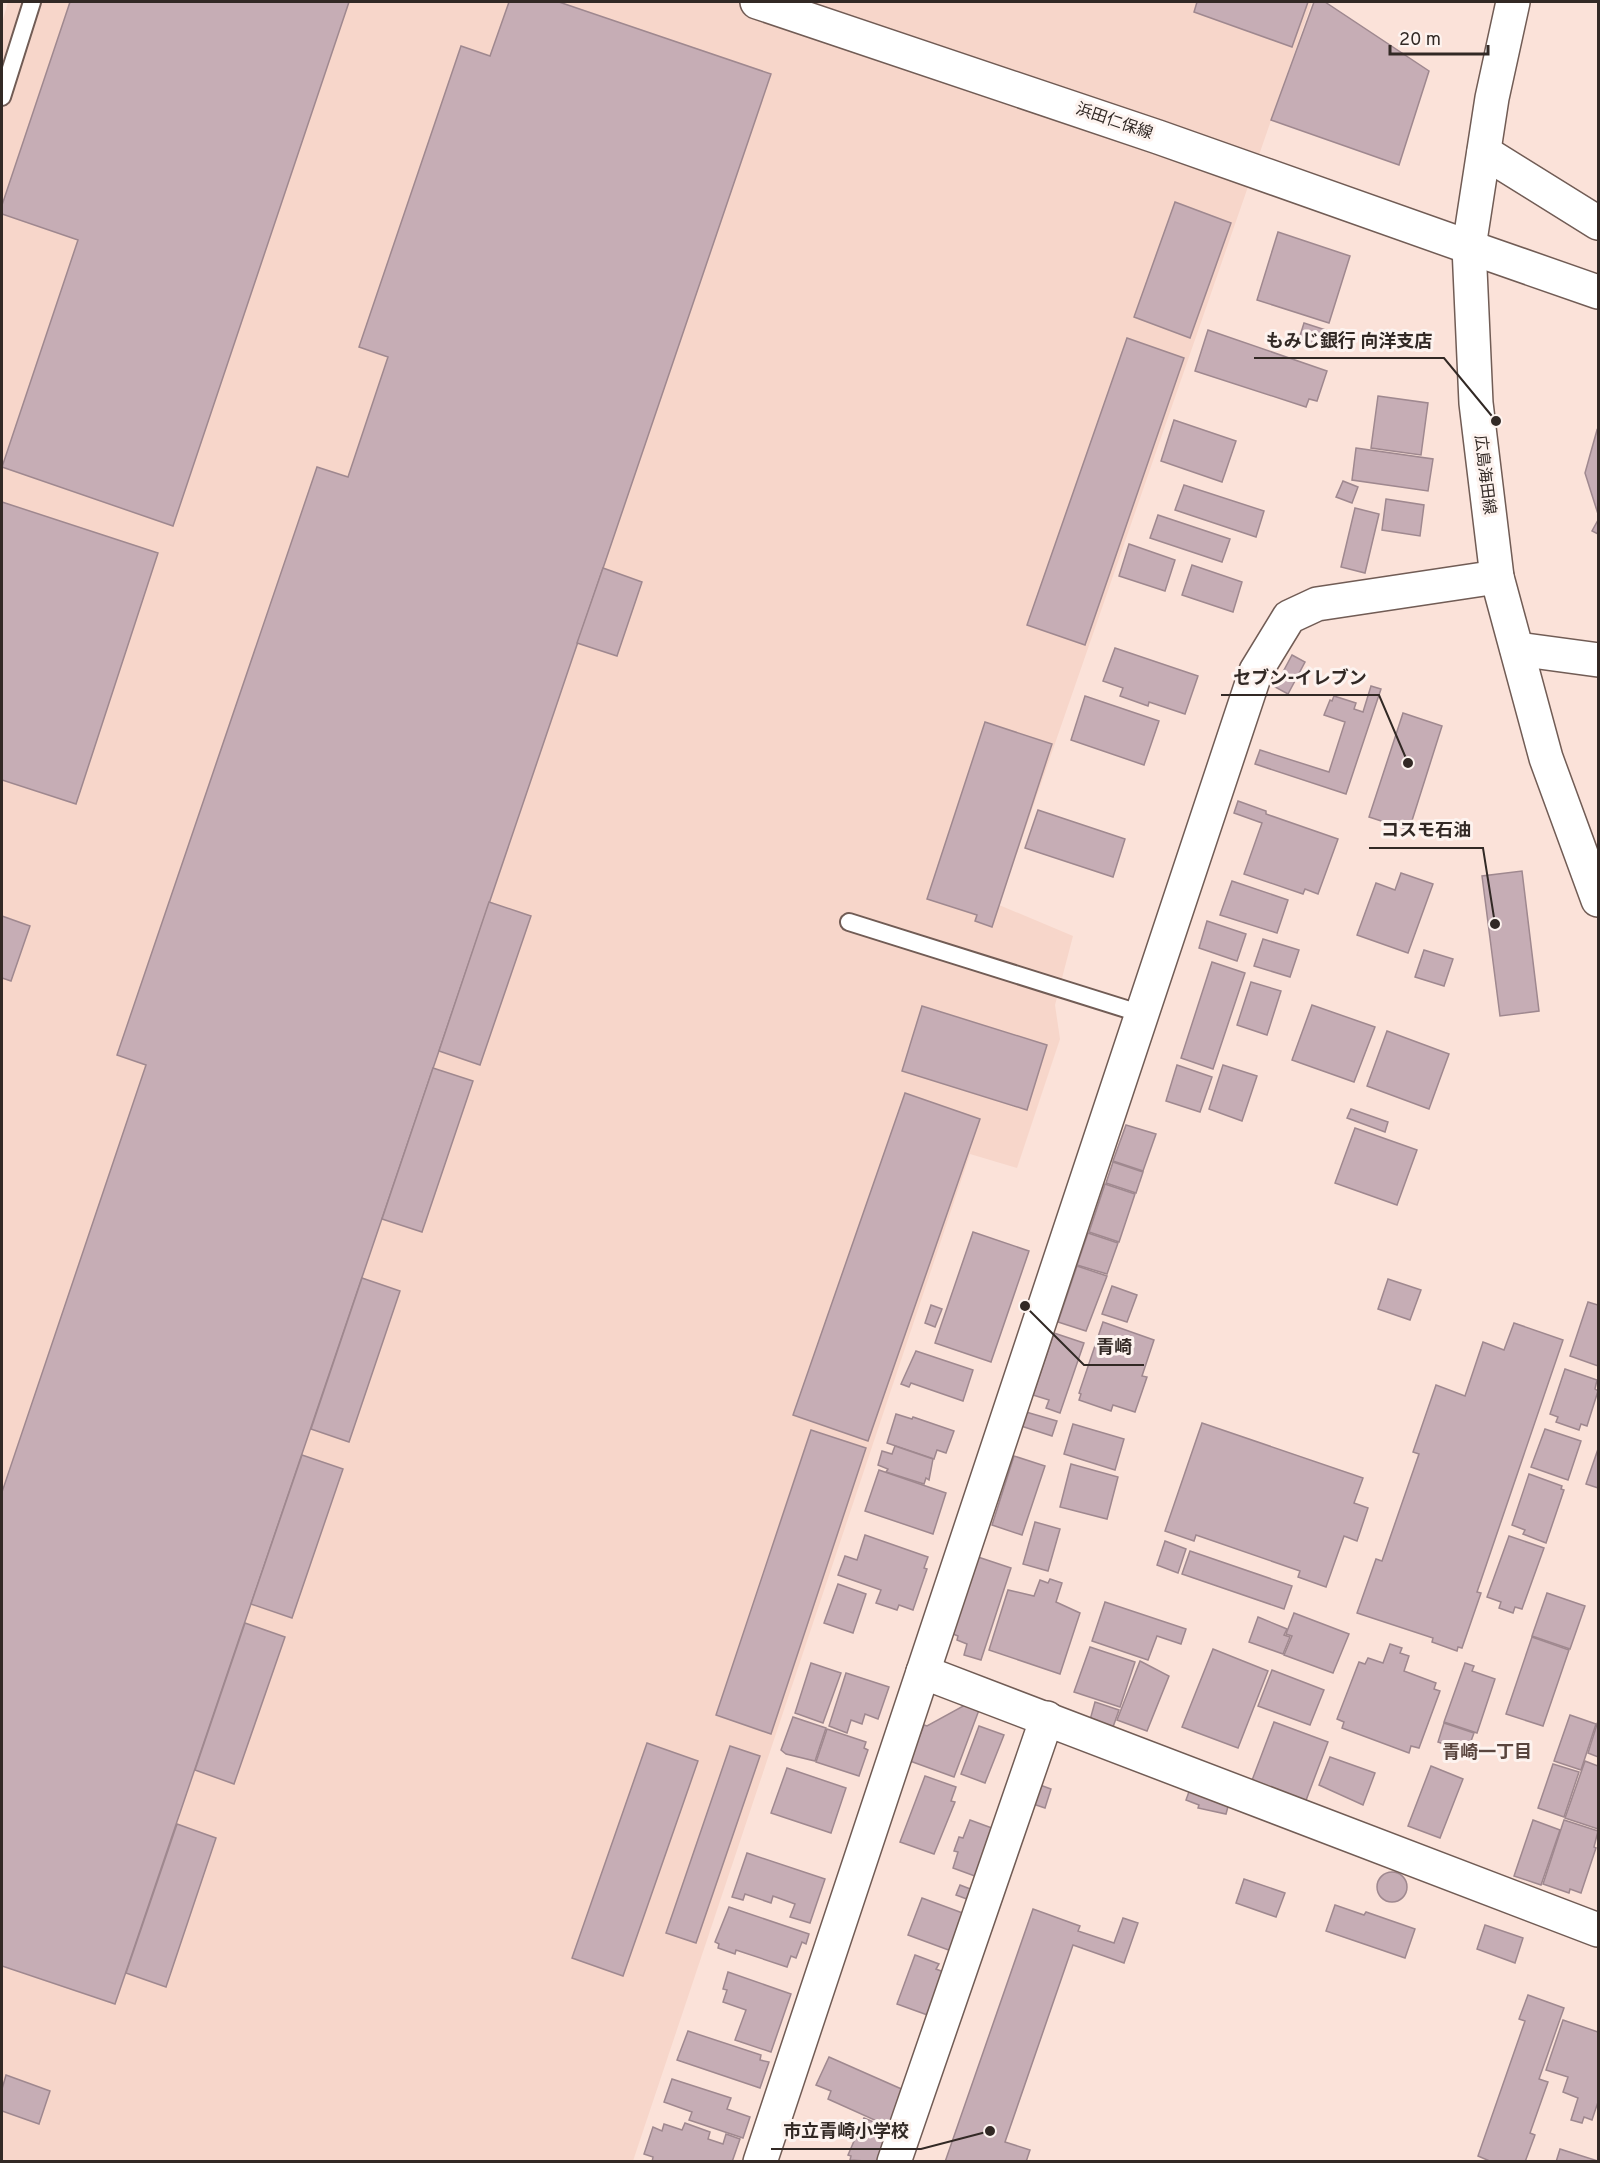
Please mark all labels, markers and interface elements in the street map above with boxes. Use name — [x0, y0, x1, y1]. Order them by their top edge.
scale bar — [1390, 18, 1488, 56]
text: 20 m — [1399, 29, 1441, 52]
street label: 浜田仁保線 — [1073, 100, 1155, 144]
callout: もみじ銀行 向洋支店 — [1254, 322, 1444, 358]
text: もみじ銀行 向洋支店 — [1266, 330, 1432, 354]
street label: 広島海田線 — [1469, 434, 1499, 516]
callout: セブン-イレブン — [1221, 659, 1379, 695]
text: セブン-イレブン — [1233, 668, 1367, 691]
callout: コスモ石油 — [1369, 812, 1483, 848]
text: コスモ石油 — [1381, 820, 1471, 843]
callout: 青崎 — [1084, 1329, 1144, 1365]
text: 青崎 — [1096, 1337, 1132, 1360]
district label: 青崎一丁目 — [1442, 1742, 1532, 1765]
callout: 市立青崎小学校 — [771, 2113, 921, 2149]
text: 市立青崎小学校 — [783, 2121, 909, 2144]

